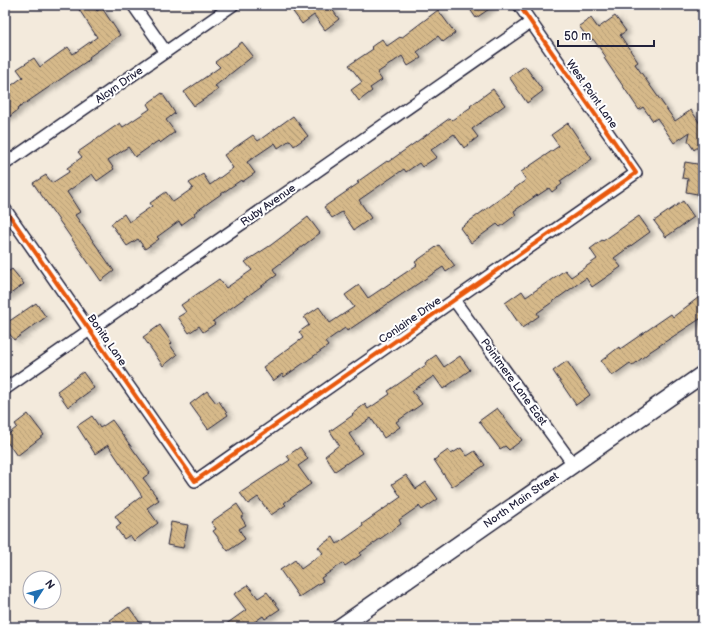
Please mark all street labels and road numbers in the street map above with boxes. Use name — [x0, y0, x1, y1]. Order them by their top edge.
street label: West Point Lane — [564, 57, 621, 131]
street label: Alcyn Drive — [93, 64, 146, 106]
street label: Ruby Avenue — [238, 181, 298, 229]
street label: Conlaine Drive — [376, 293, 444, 346]
street label: Bonita Lane — [85, 312, 130, 369]
street label: Pointmere Lane East — [478, 336, 550, 428]
street label: North Main Street — [481, 469, 561, 531]

